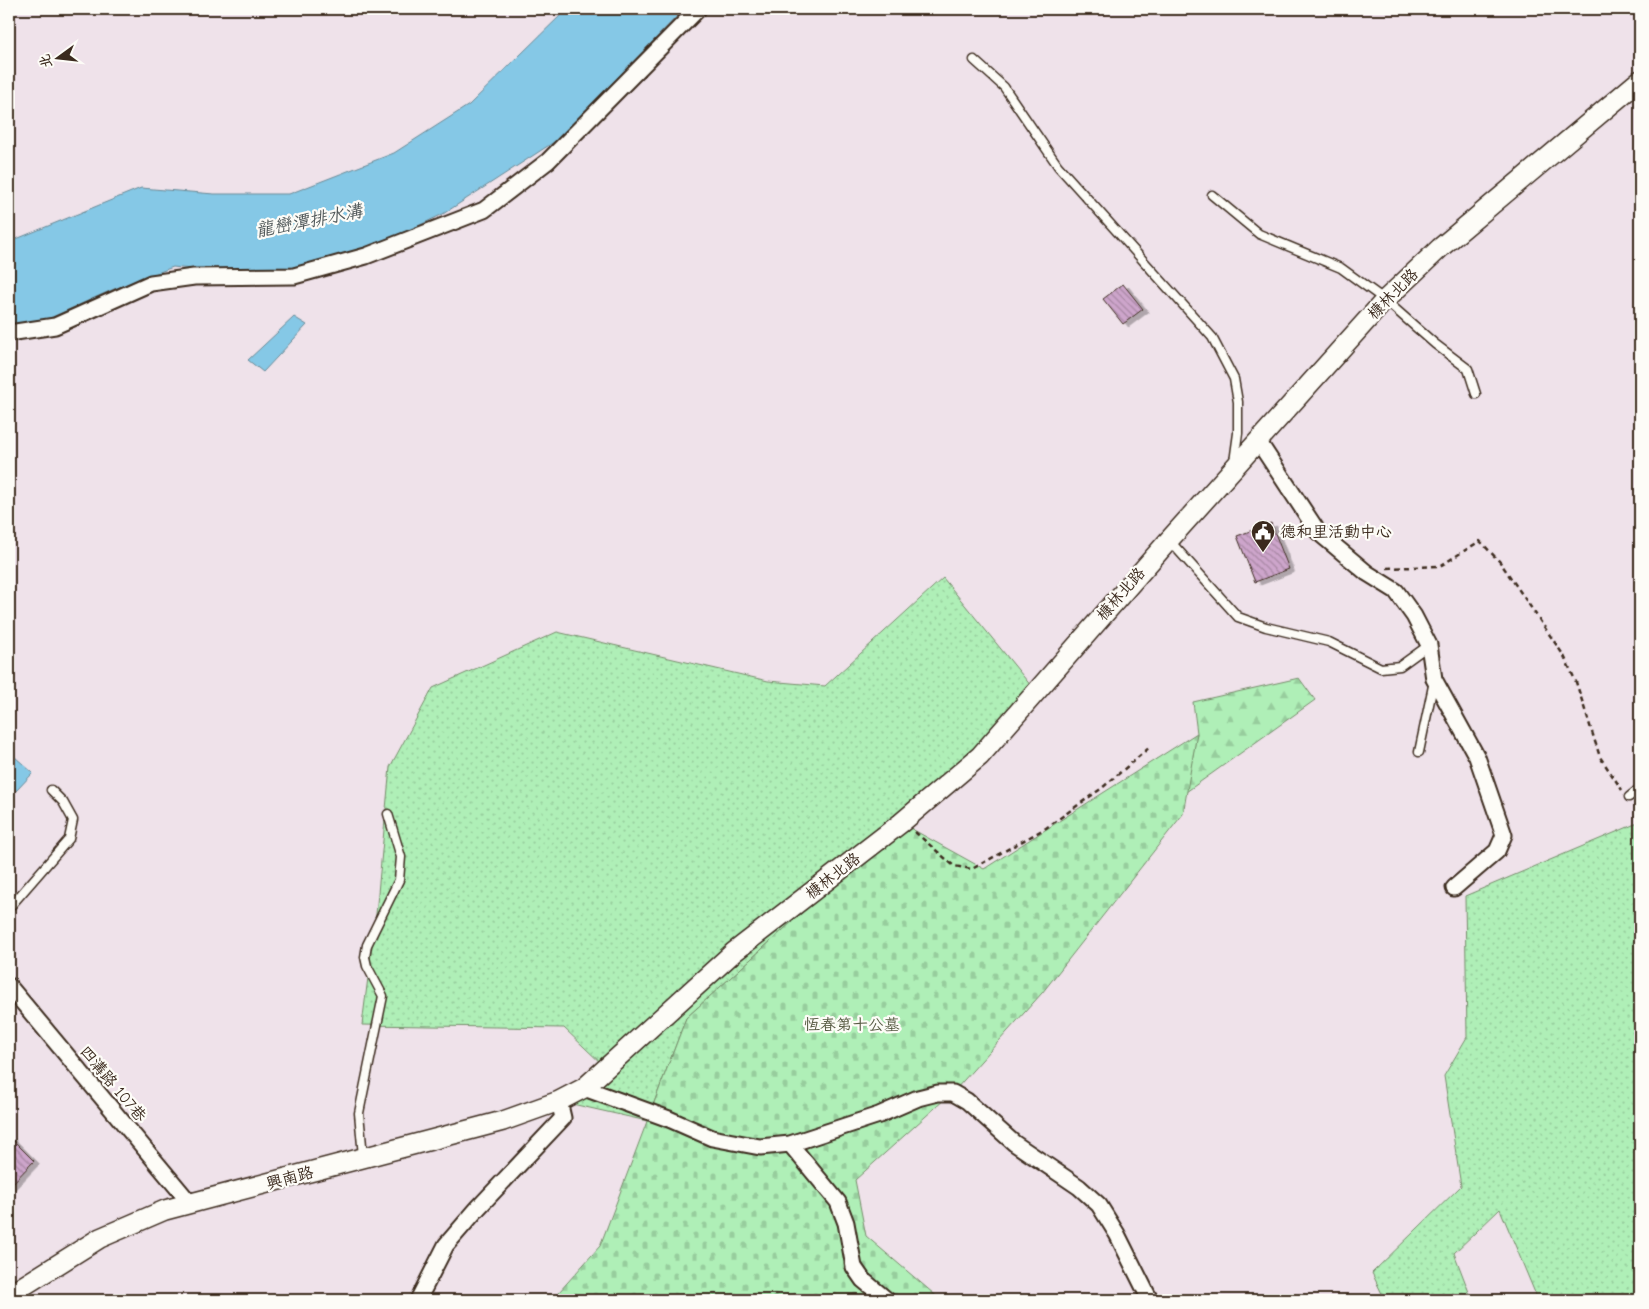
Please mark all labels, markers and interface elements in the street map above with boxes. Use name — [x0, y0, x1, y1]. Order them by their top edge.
north arrow — [32, 32, 82, 82]
text: 北 — [36, 52, 56, 70]
water label: 龍巒潭排水溝 — [254, 200, 366, 242]
street label: 槺林北路 — [1364, 265, 1422, 323]
public building icon: 德和里活動中心 — [1250, 519, 1276, 553]
place label: 德和里活動中心 — [1280, 523, 1392, 541]
street label: 槺林北路 — [1093, 564, 1149, 624]
street label: 槺林北路 — [802, 849, 864, 903]
park label: 恆春第十公墓 — [804, 1016, 900, 1034]
street label: 四溝路 107巷 — [76, 1043, 150, 1125]
street label: 興南路 — [264, 1163, 316, 1193]

